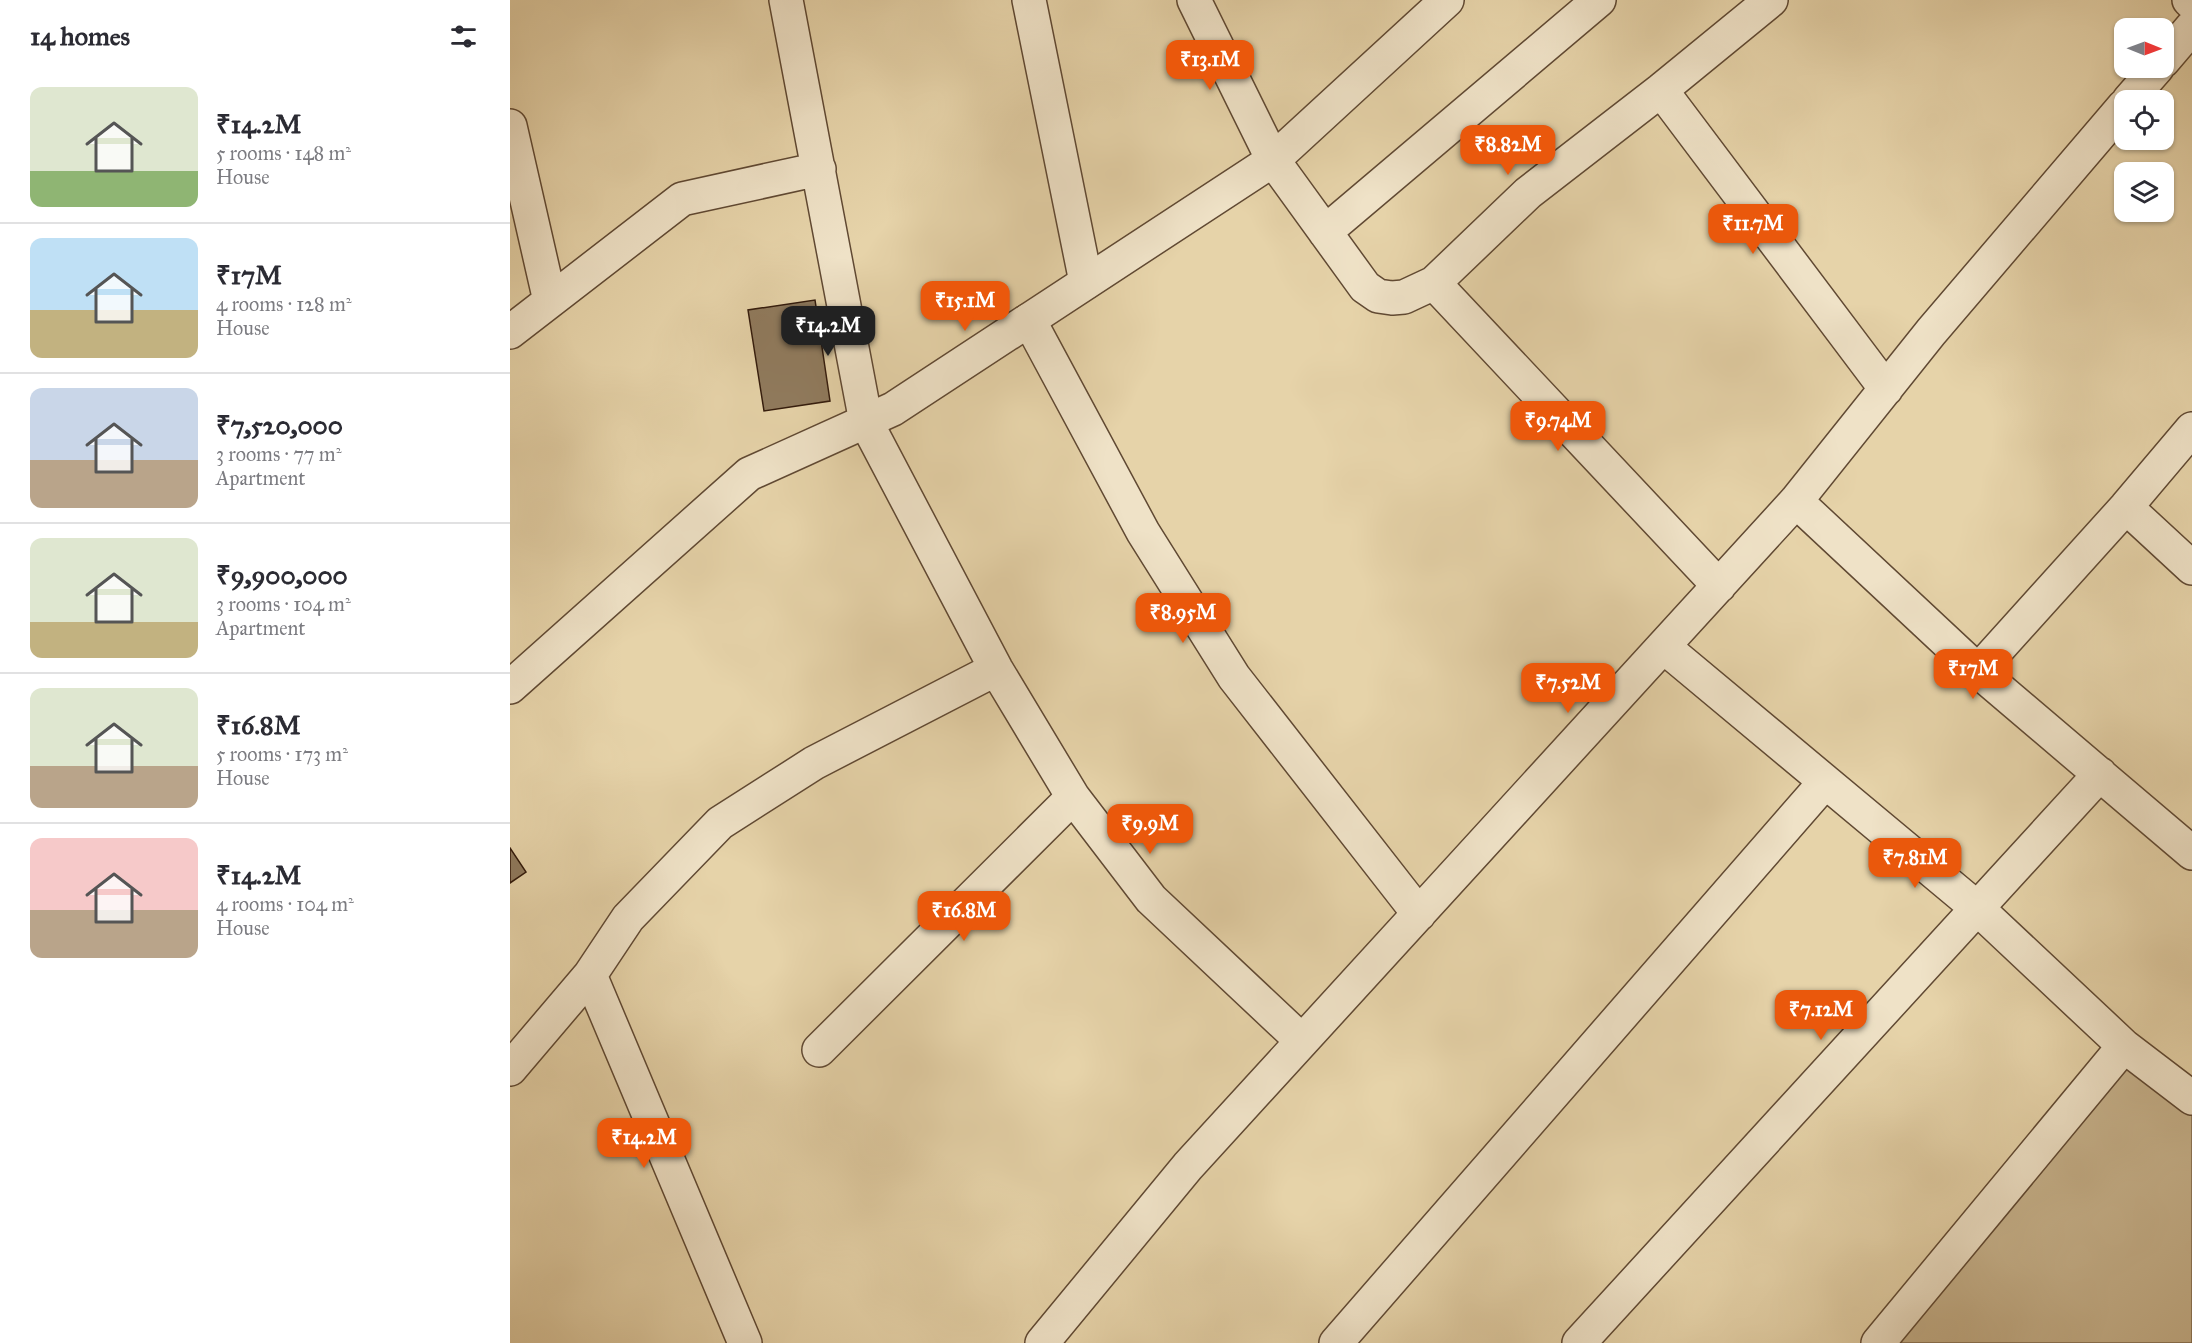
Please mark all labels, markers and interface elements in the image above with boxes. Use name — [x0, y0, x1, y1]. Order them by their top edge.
north arrow — [2114, 18, 2174, 78]
map controls — [2114, 18, 2174, 222]
text: 14 homes — [30, 20, 130, 52]
icon: filters — [447, 20, 480, 53]
pin: ₹13.1M — [1161, 40, 1259, 91]
text: ₹13.1M — [1180, 47, 1240, 71]
button: locate — [2114, 90, 2174, 150]
text: ₹14.2M — [216, 108, 301, 140]
icon: home — [78, 111, 150, 183]
pin: ₹8.82M — [1459, 125, 1557, 176]
text: ₹8.82M — [1474, 132, 1542, 156]
text: 5 rooms · 148 m² — [216, 141, 351, 165]
button: layers — [2114, 162, 2174, 222]
text: House — [216, 165, 270, 189]
pin: ₹11.7M — [1704, 204, 1802, 255]
text: ₹11.7M — [1722, 211, 1784, 235]
text: ₹17M — [216, 259, 282, 291]
icon: home — [78, 262, 150, 334]
pin: ₹15.1M — [916, 281, 1014, 332]
text: ₹15.1M — [935, 288, 995, 312]
text: 4 rooms · 128 m² — [216, 292, 352, 316]
pin: ₹14.2M — [779, 306, 877, 357]
text: ₹14.2M — [795, 313, 861, 337]
text: House — [216, 316, 270, 340]
pin: ₹9.74M — [1509, 401, 1607, 452]
text: ₹9.74M — [1524, 408, 1592, 432]
text: ₹7,520,000 — [216, 409, 343, 441]
icon: home — [78, 412, 150, 484]
text: 3 rooms · 77 m² — [216, 442, 341, 466]
text: Apartment — [216, 466, 305, 490]
text: ₹9,900,000 — [216, 559, 348, 591]
icon: home — [78, 562, 150, 634]
text: 3 rooms · 104 m² — [216, 592, 351, 616]
pin: ₹8.95M — [1134, 593, 1232, 644]
text: ₹8.95M — [1150, 600, 1216, 624]
text: Apartment — [216, 616, 305, 640]
pin: ₹17M — [1937, 649, 2009, 700]
text: ₹17M — [1948, 656, 1998, 680]
pin: ₹7.52M — [1519, 663, 1617, 714]
text: ₹7.52M — [1535, 670, 1601, 694]
text: ₹16.8M — [216, 709, 300, 741]
icon: home — [78, 712, 150, 784]
text: 5 rooms · 173 m² — [216, 742, 348, 766]
text: House — [216, 766, 270, 790]
pin: ₹9.9M — [1108, 804, 1192, 855]
text: ₹9.9M — [1121, 811, 1179, 835]
pin: ₹7.81M — [1866, 838, 1964, 889]
text: ₹7.81M — [1882, 845, 1948, 869]
text: ₹14.2M — [216, 859, 301, 891]
icon: home — [78, 862, 150, 934]
pin: ₹16.8M — [915, 891, 1013, 942]
text: 4 rooms · 104 m² — [216, 892, 354, 916]
text: ₹16.8M — [932, 898, 996, 922]
text: House — [216, 916, 270, 940]
pin: ₹7.12M — [1772, 990, 1870, 1041]
text: ₹7.12M — [1789, 997, 1853, 1021]
pin: ₹14.2M — [595, 1118, 693, 1169]
text: ₹14.2M — [611, 1125, 677, 1149]

